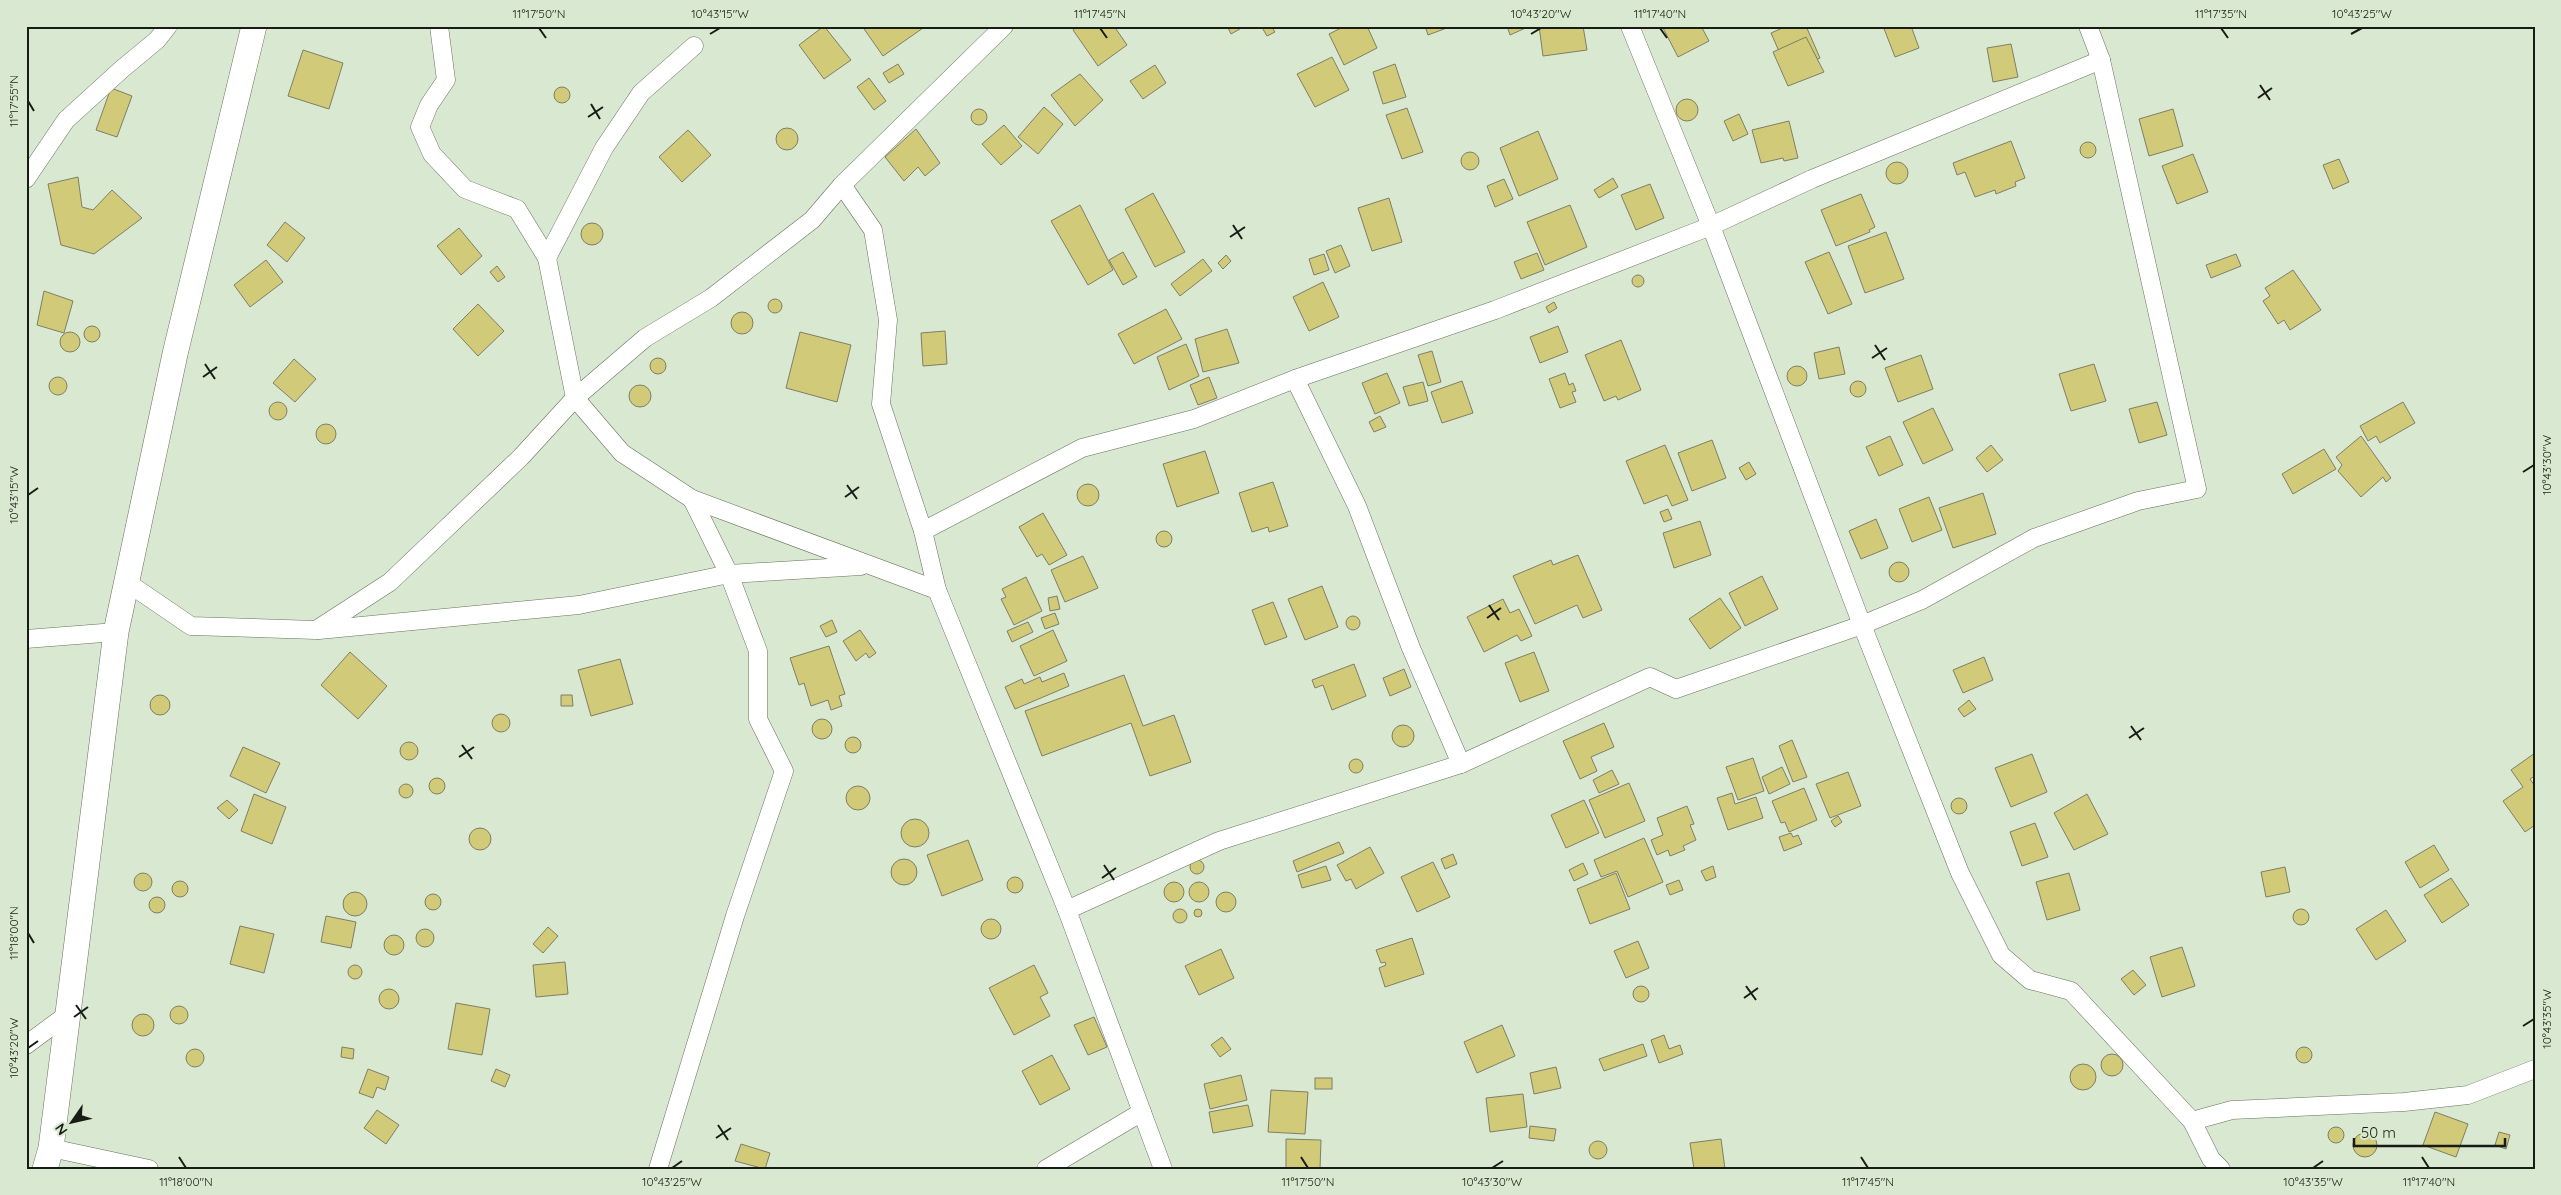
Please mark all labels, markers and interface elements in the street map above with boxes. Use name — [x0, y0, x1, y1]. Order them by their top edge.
text: 11°17'50"N — [513, 6, 565, 21]
text: 10°43'15"W — [691, 6, 749, 21]
text: 11°17'45"N — [1074, 6, 1126, 21]
text: 10°43'20"W — [1511, 6, 1572, 21]
text: 11°17'40"N — [1634, 6, 1686, 21]
text: 11°17'35"N — [2195, 6, 2247, 21]
text: 10°43'25"W — [2332, 6, 2392, 21]
text: 11°17'55"N — [6, 75, 21, 127]
text: 10°43'30"W — [2539, 435, 2554, 495]
text: 10°43'15"W — [6, 466, 21, 524]
text: 11°18'00"N — [6, 906, 21, 960]
text: 10°43'35"W — [2539, 989, 2554, 1049]
text: 10°43'20"W — [6, 1017, 21, 1078]
north arrow — [48, 1098, 98, 1148]
scale bar — [2354, 1115, 2505, 1147]
text: N — [51, 1120, 72, 1139]
text: 50 m — [2361, 1123, 2396, 1142]
text: 11°18'00"N — [159, 1174, 213, 1189]
text: 10°43'25"W — [642, 1174, 702, 1189]
text: 11°17'50"N — [1282, 1174, 1334, 1189]
text: 10°43'30"W — [1462, 1174, 1522, 1189]
text: 11°17'45"N — [1842, 1174, 1894, 1189]
text: 10°43'35"W — [2283, 1174, 2343, 1189]
text: 11°17'40"N — [2403, 1174, 2455, 1189]

